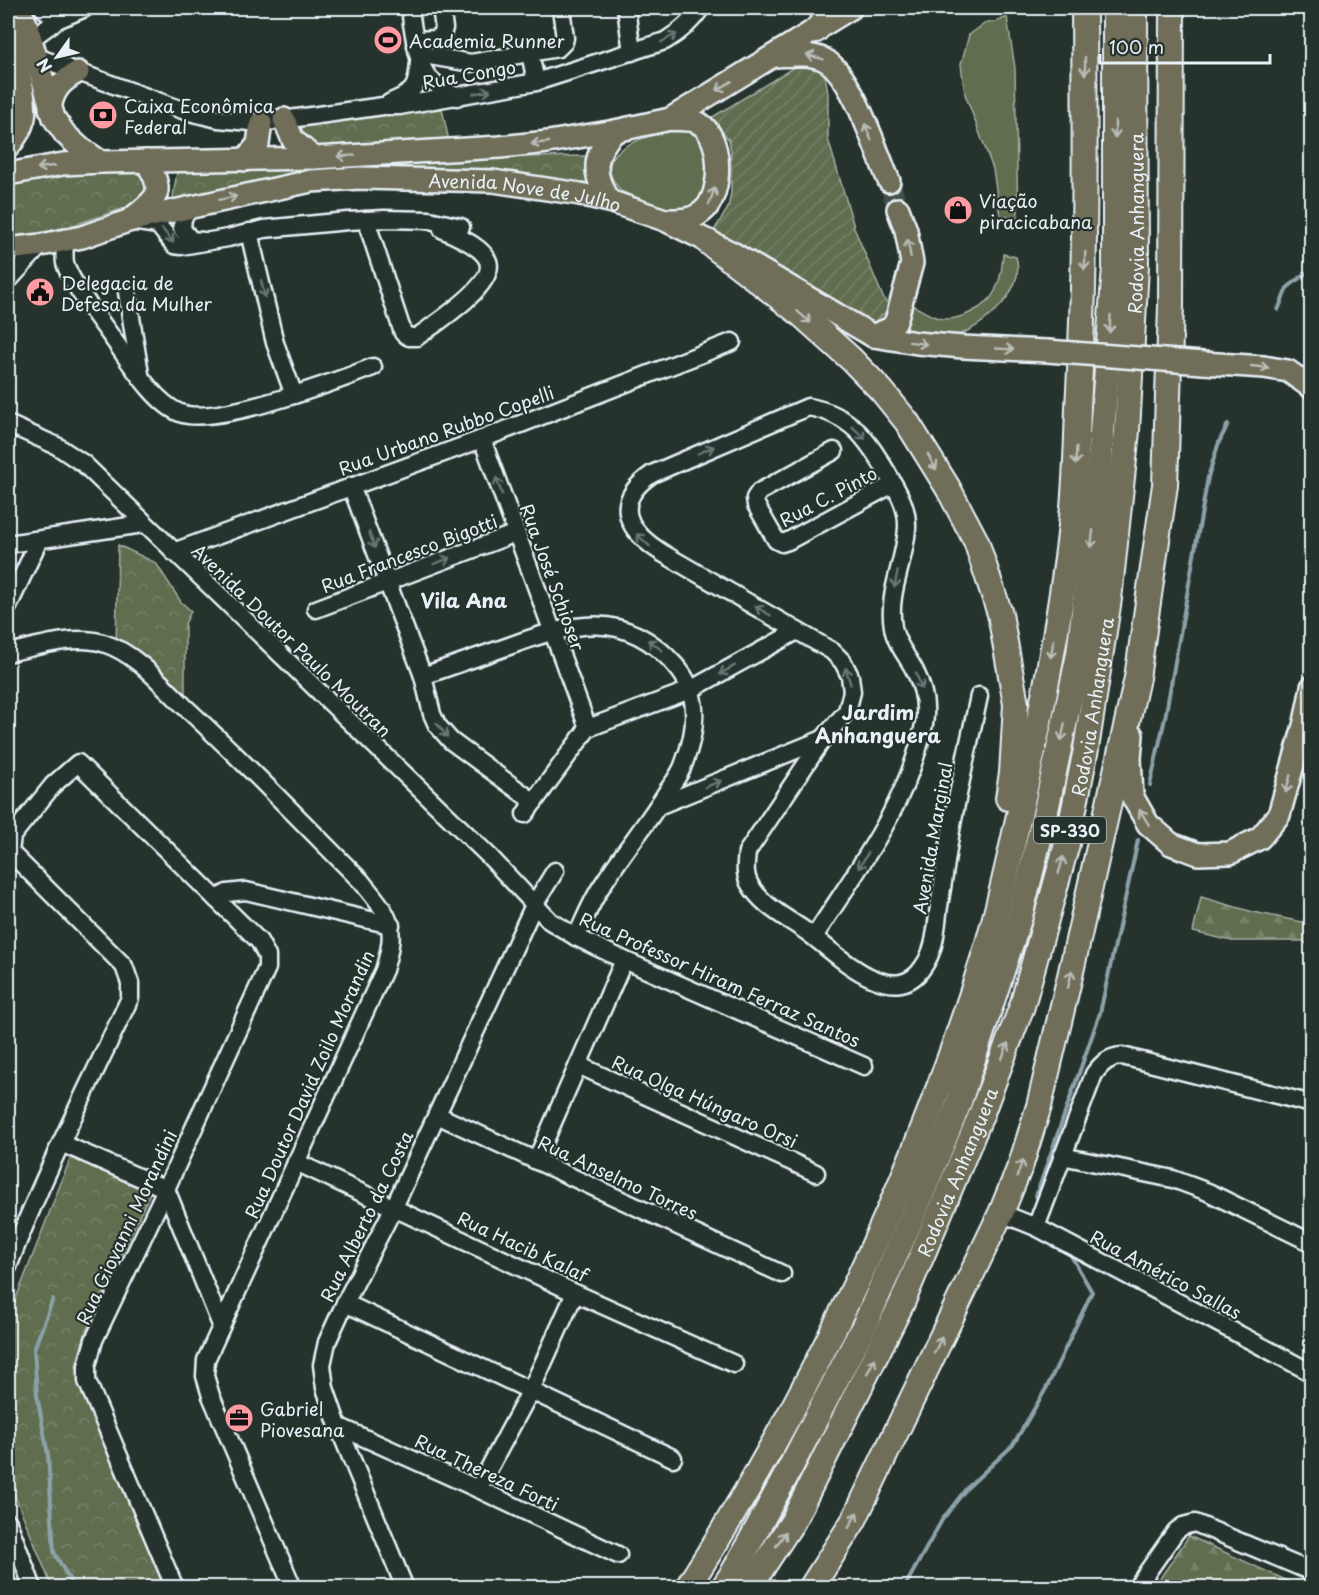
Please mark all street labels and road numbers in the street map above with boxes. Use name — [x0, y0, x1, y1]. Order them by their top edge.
street label: Rua Congo — [420, 53, 518, 95]
street label: Rodovia Anhanguera — [1120, 133, 1150, 314]
street label: Avenida Nove de Julho — [428, 166, 625, 218]
street label: Rua Urbano Rubbo Copelli — [334, 378, 558, 482]
street label: Rua C. Pinto — [774, 459, 882, 533]
street label: Rua José Schioser — [514, 500, 592, 655]
street label: Rua Francesco Bigotti — [317, 507, 501, 599]
street label: Avenida Doutor Paulo Moutran — [186, 537, 398, 743]
street label: Rodovia Anhanguera — [1063, 615, 1120, 799]
street label: Avenida Marginal — [905, 760, 959, 916]
road number: SP-330 — [1034, 817, 1106, 843]
street label: Rua Professor Hiram Ferraz Santos — [575, 905, 865, 1053]
street label: Rua Doutor David Zoilo Morandin — [237, 945, 381, 1223]
street label: Rua Olga Húngaro Orsi — [608, 1048, 802, 1154]
street label: Rodovia Anhanguera — [910, 1083, 1004, 1261]
street label: Rua Giovanni Morandini — [69, 1125, 183, 1329]
street label: Rua Alberto da Costa — [313, 1125, 420, 1306]
street label: Rua Anselmo Torres — [534, 1128, 702, 1226]
street label: Rua Hacib Kalaf — [453, 1204, 594, 1289]
street label: Rua Américo Sallas — [1086, 1223, 1246, 1325]
street label: Rua Thereza Forti — [411, 1427, 563, 1517]

